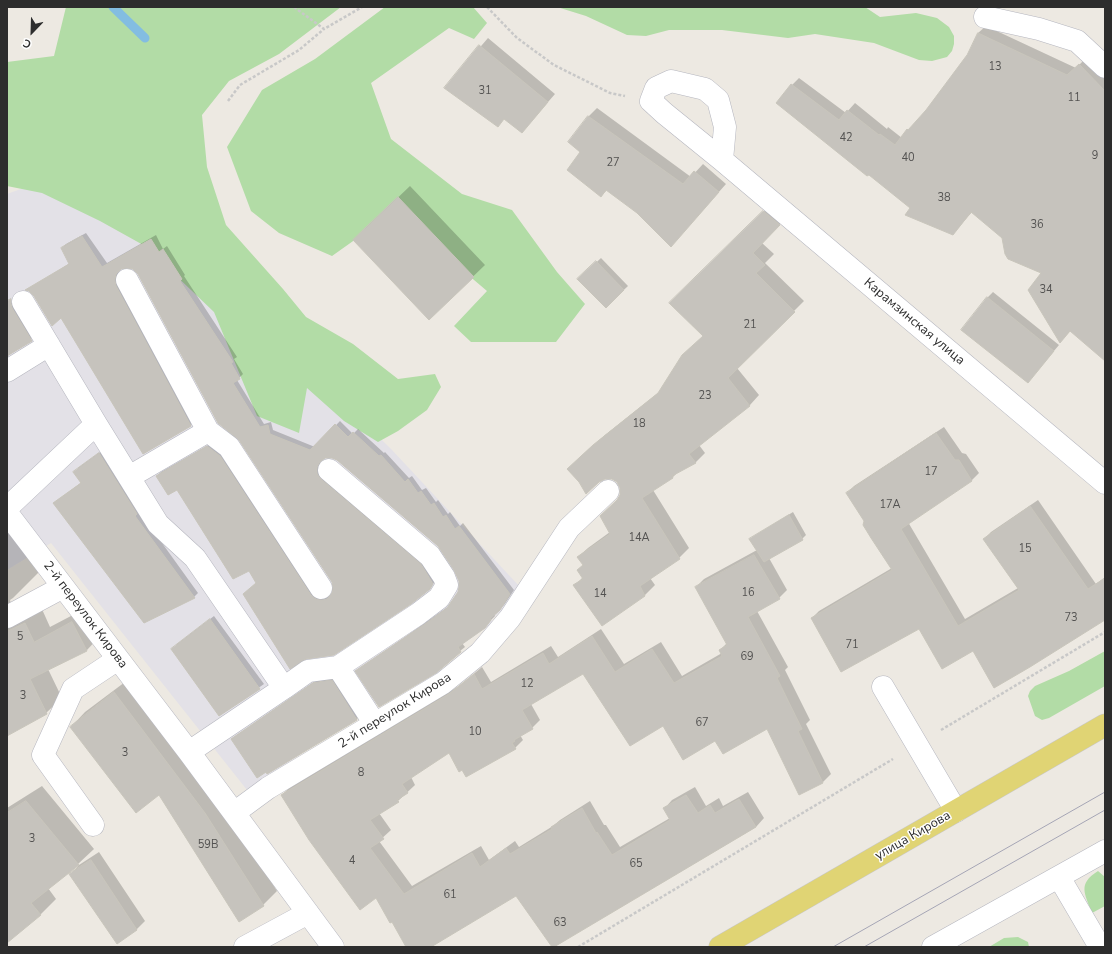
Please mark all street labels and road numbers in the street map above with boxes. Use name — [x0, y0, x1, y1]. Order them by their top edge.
street label: Карамзинская улица — [860, 275, 968, 369]
street label: 2-й переулок Кирова — [40, 558, 130, 672]
street label: 2-й переулок Кирова — [336, 670, 454, 752]
street label: улица Кирова — [872, 808, 954, 864]

